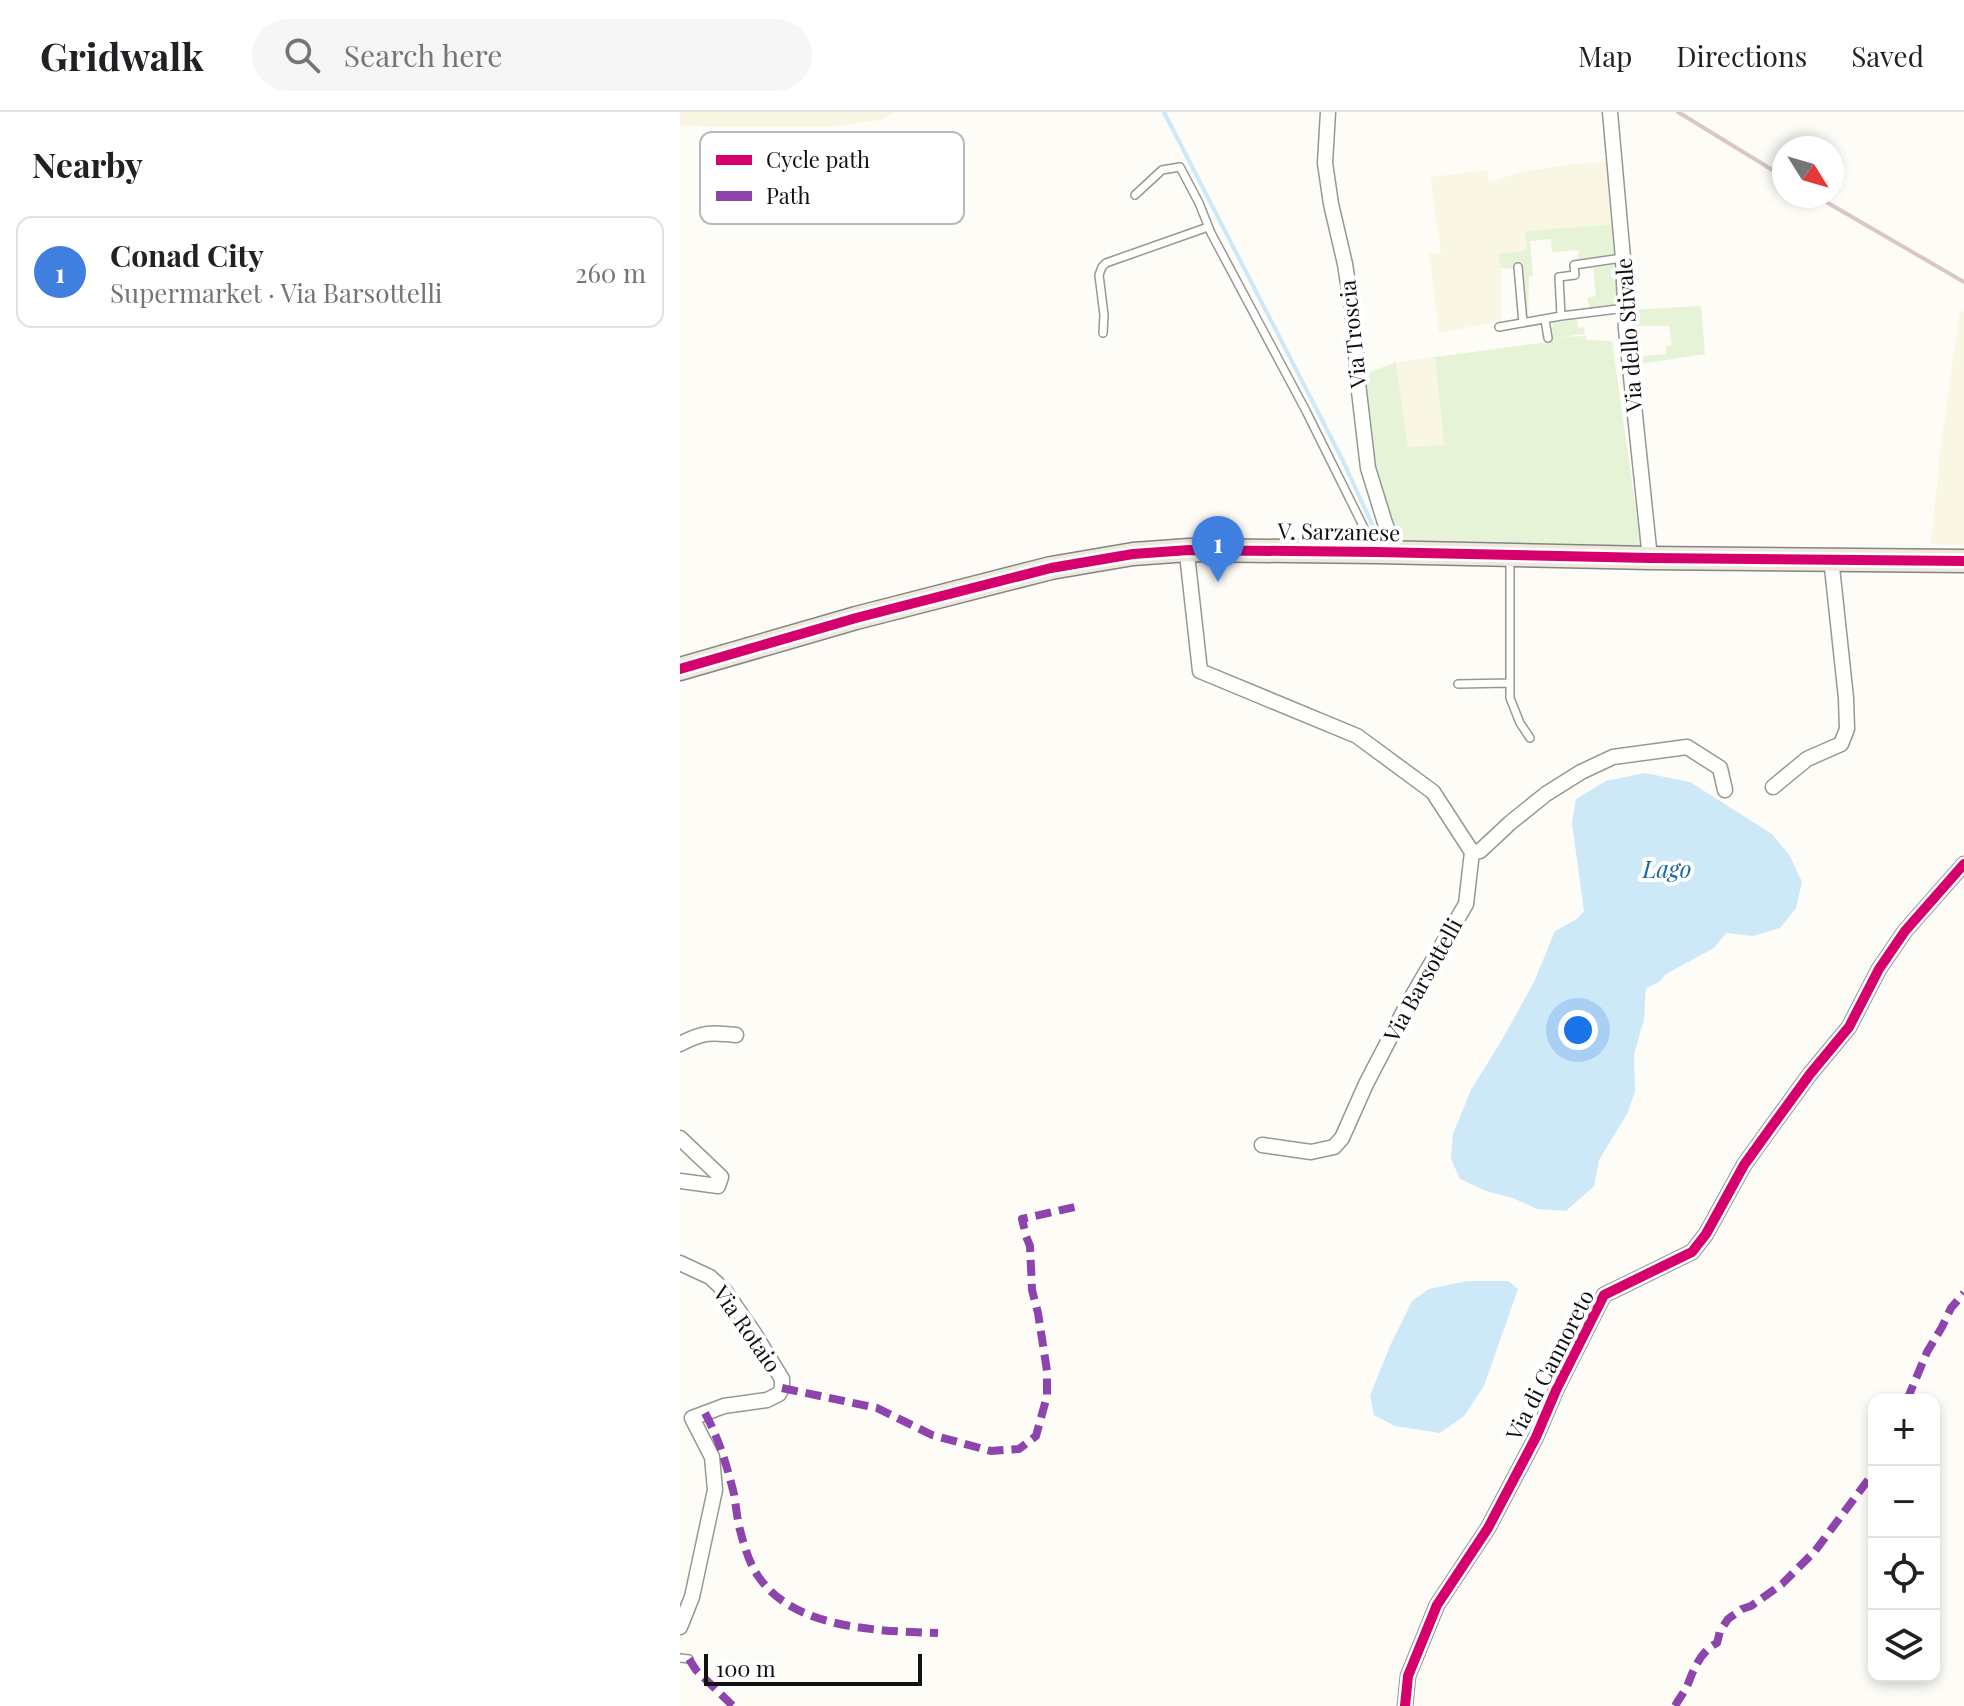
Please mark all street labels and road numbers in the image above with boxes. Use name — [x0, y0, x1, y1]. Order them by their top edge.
street label: Via dello Stivale — [1608, 257, 1648, 414]
street label: Via Troscia — [1331, 279, 1373, 391]
street label: V. Sarzanese — [1276, 515, 1401, 547]
street label: Via Barsottelli — [1375, 912, 1468, 1048]
street label: Via Rotaio — [706, 1278, 789, 1378]
street label: Via di Cannoreto — [1498, 1284, 1600, 1446]

